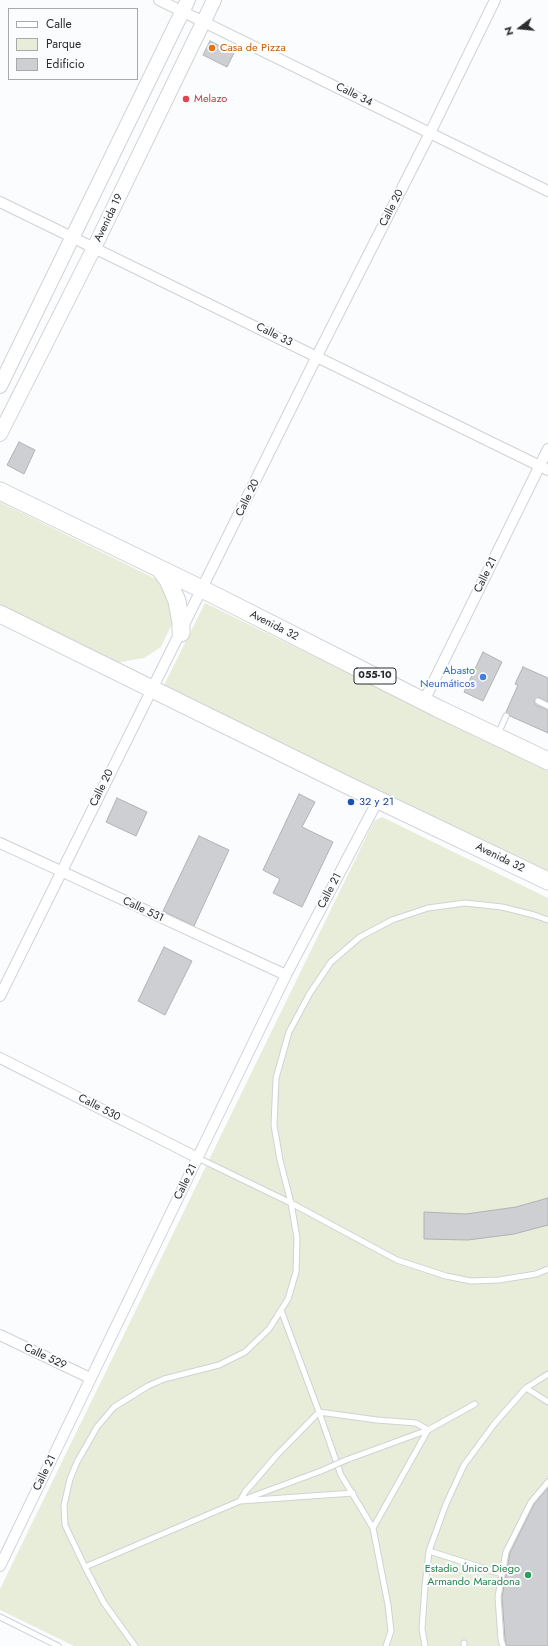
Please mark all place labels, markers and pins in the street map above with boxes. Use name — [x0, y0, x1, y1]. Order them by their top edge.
place label: Casa de Pizza — [220, 41, 286, 55]
marker: Casa de Pizza — [207, 43, 217, 53]
place label: Melazo — [194, 92, 227, 106]
marker: Melazo — [181, 94, 191, 104]
place label: Abasto Neumáticos — [420, 664, 475, 690]
marker: Abasto Neumáticos — [478, 672, 488, 682]
place label: 32 y 21 — [359, 795, 394, 809]
marker: 32 y 21 — [346, 797, 356, 807]
place label: Estadio Único Diego Armando Maradona — [425, 1562, 520, 1588]
marker: Estadio Único Diego Armando Maradona — [523, 1570, 533, 1580]

